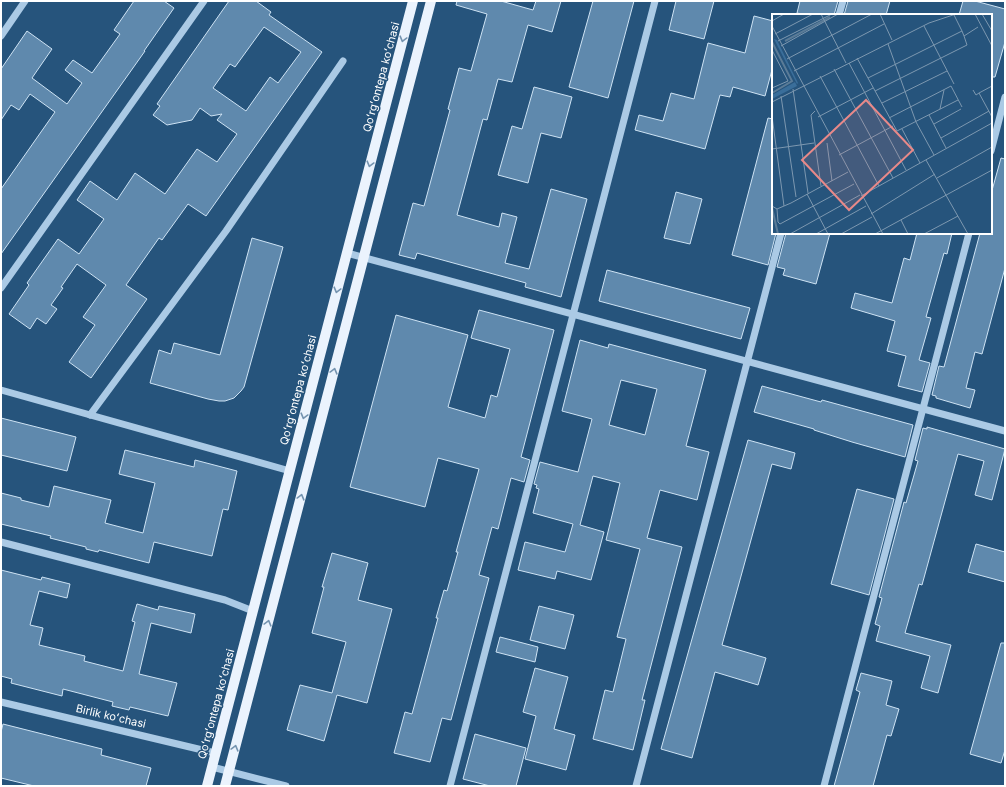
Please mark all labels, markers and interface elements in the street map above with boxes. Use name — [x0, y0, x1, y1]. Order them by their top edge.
inset map — [772, 14, 992, 234]
street label: Qoʻrgʻontepa koʻchasi — [360, 20, 402, 134]
one-way arrow — [399, 35, 408, 42]
one-way arrow — [366, 161, 375, 168]
one-way arrow — [333, 286, 342, 293]
street label: Qoʻrgʻontepa koʻchasi — [277, 333, 319, 447]
one-way arrow — [329, 368, 338, 375]
one-way arrow — [300, 412, 309, 419]
one-way arrow — [296, 494, 305, 501]
one-way arrow — [263, 619, 272, 626]
street label: Qoʻrgʻontepa koʻchasi — [195, 647, 237, 761]
street label: Birlik koʻchasi — [75, 701, 147, 731]
one-way arrow — [230, 745, 239, 752]

